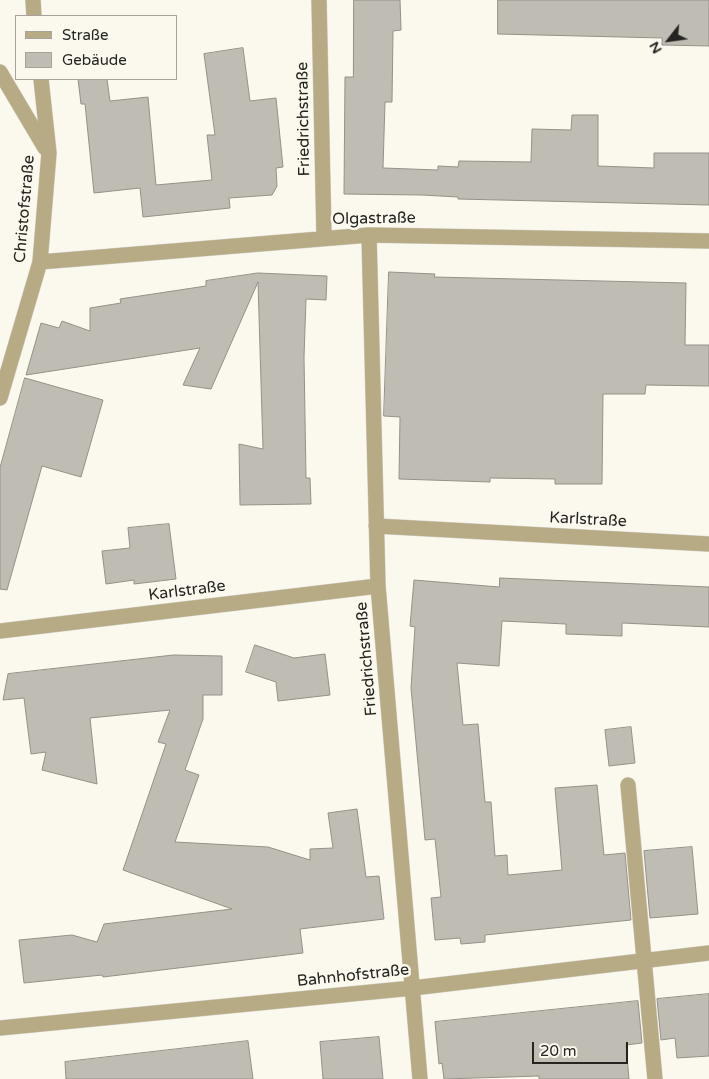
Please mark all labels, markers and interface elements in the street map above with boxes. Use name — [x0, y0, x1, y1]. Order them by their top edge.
legend — [15, 15, 178, 80]
north arrow — [644, 15, 694, 65]
text: Straße — [62, 26, 108, 44]
text: N — [645, 39, 666, 57]
text: Gebäude — [62, 51, 127, 69]
street label: Friedrichstraße — [293, 62, 315, 176]
street label: Christofstraße — [11, 154, 39, 264]
street label: Olgastraße — [332, 209, 416, 229]
street label: Karlstraße — [549, 508, 627, 532]
street label: Karlstraße — [147, 577, 227, 605]
street label: Friedrichstraße — [352, 601, 382, 717]
street label: Bahnhofstraße — [296, 961, 410, 991]
scale bar — [534, 1032, 630, 1064]
text: 20 m — [540, 1042, 577, 1060]

